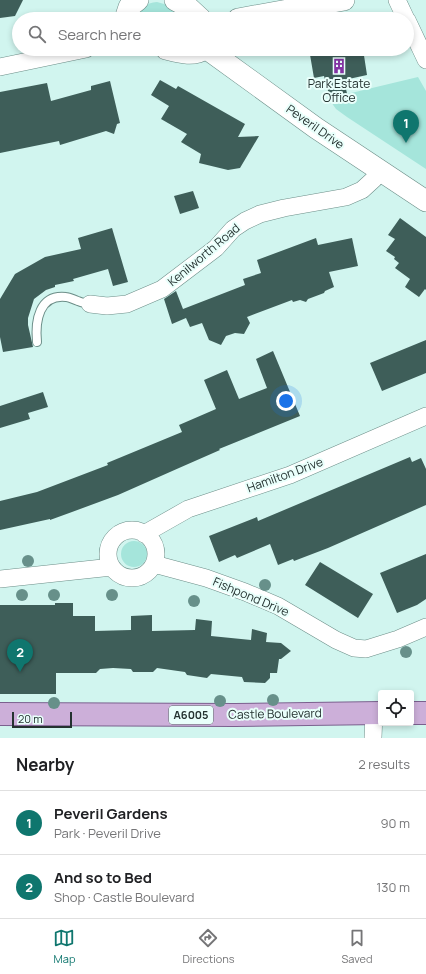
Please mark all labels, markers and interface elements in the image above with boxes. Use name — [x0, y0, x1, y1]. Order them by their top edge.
search box — [12, 12, 414, 56]
icon: search — [26, 23, 48, 45]
text: Search here — [58, 24, 141, 45]
building icon: Park Estate Office — [330, 57, 348, 75]
place label: Park Estate Office — [308, 75, 370, 106]
street label: Peveril Drive — [283, 100, 348, 153]
pin: 1 — [393, 110, 419, 143]
street label: Kenilworth Road — [164, 219, 243, 290]
your location — [276, 391, 296, 411]
street label: Hamilton Drive — [244, 453, 325, 496]
street label: Fishpond Drive — [211, 573, 292, 620]
pin: 2 — [7, 639, 33, 672]
map controls — [378, 690, 414, 726]
button: locate — [378, 690, 414, 726]
street label: Castle Boulevard — [228, 704, 322, 723]
road number: A6005 — [169, 706, 213, 724]
scale bar — [12, 710, 72, 729]
text: 20 m — [18, 711, 43, 726]
text: Nearby — [16, 753, 74, 776]
text: 2 results — [358, 755, 410, 773]
text: Peveril Gardens — [54, 803, 168, 824]
text: 1 — [26, 814, 32, 832]
text: 90 m — [380, 814, 410, 832]
text: Park · Peveril Drive — [54, 824, 161, 842]
text: And so to Bed — [54, 867, 152, 888]
text: 2 — [25, 878, 33, 896]
text: 130 m — [376, 878, 410, 896]
text: Shop · Castle Boulevard — [54, 888, 195, 906]
tab: Map — [53, 927, 75, 966]
tab: Directions — [182, 927, 235, 966]
tab: Saved — [342, 927, 373, 966]

